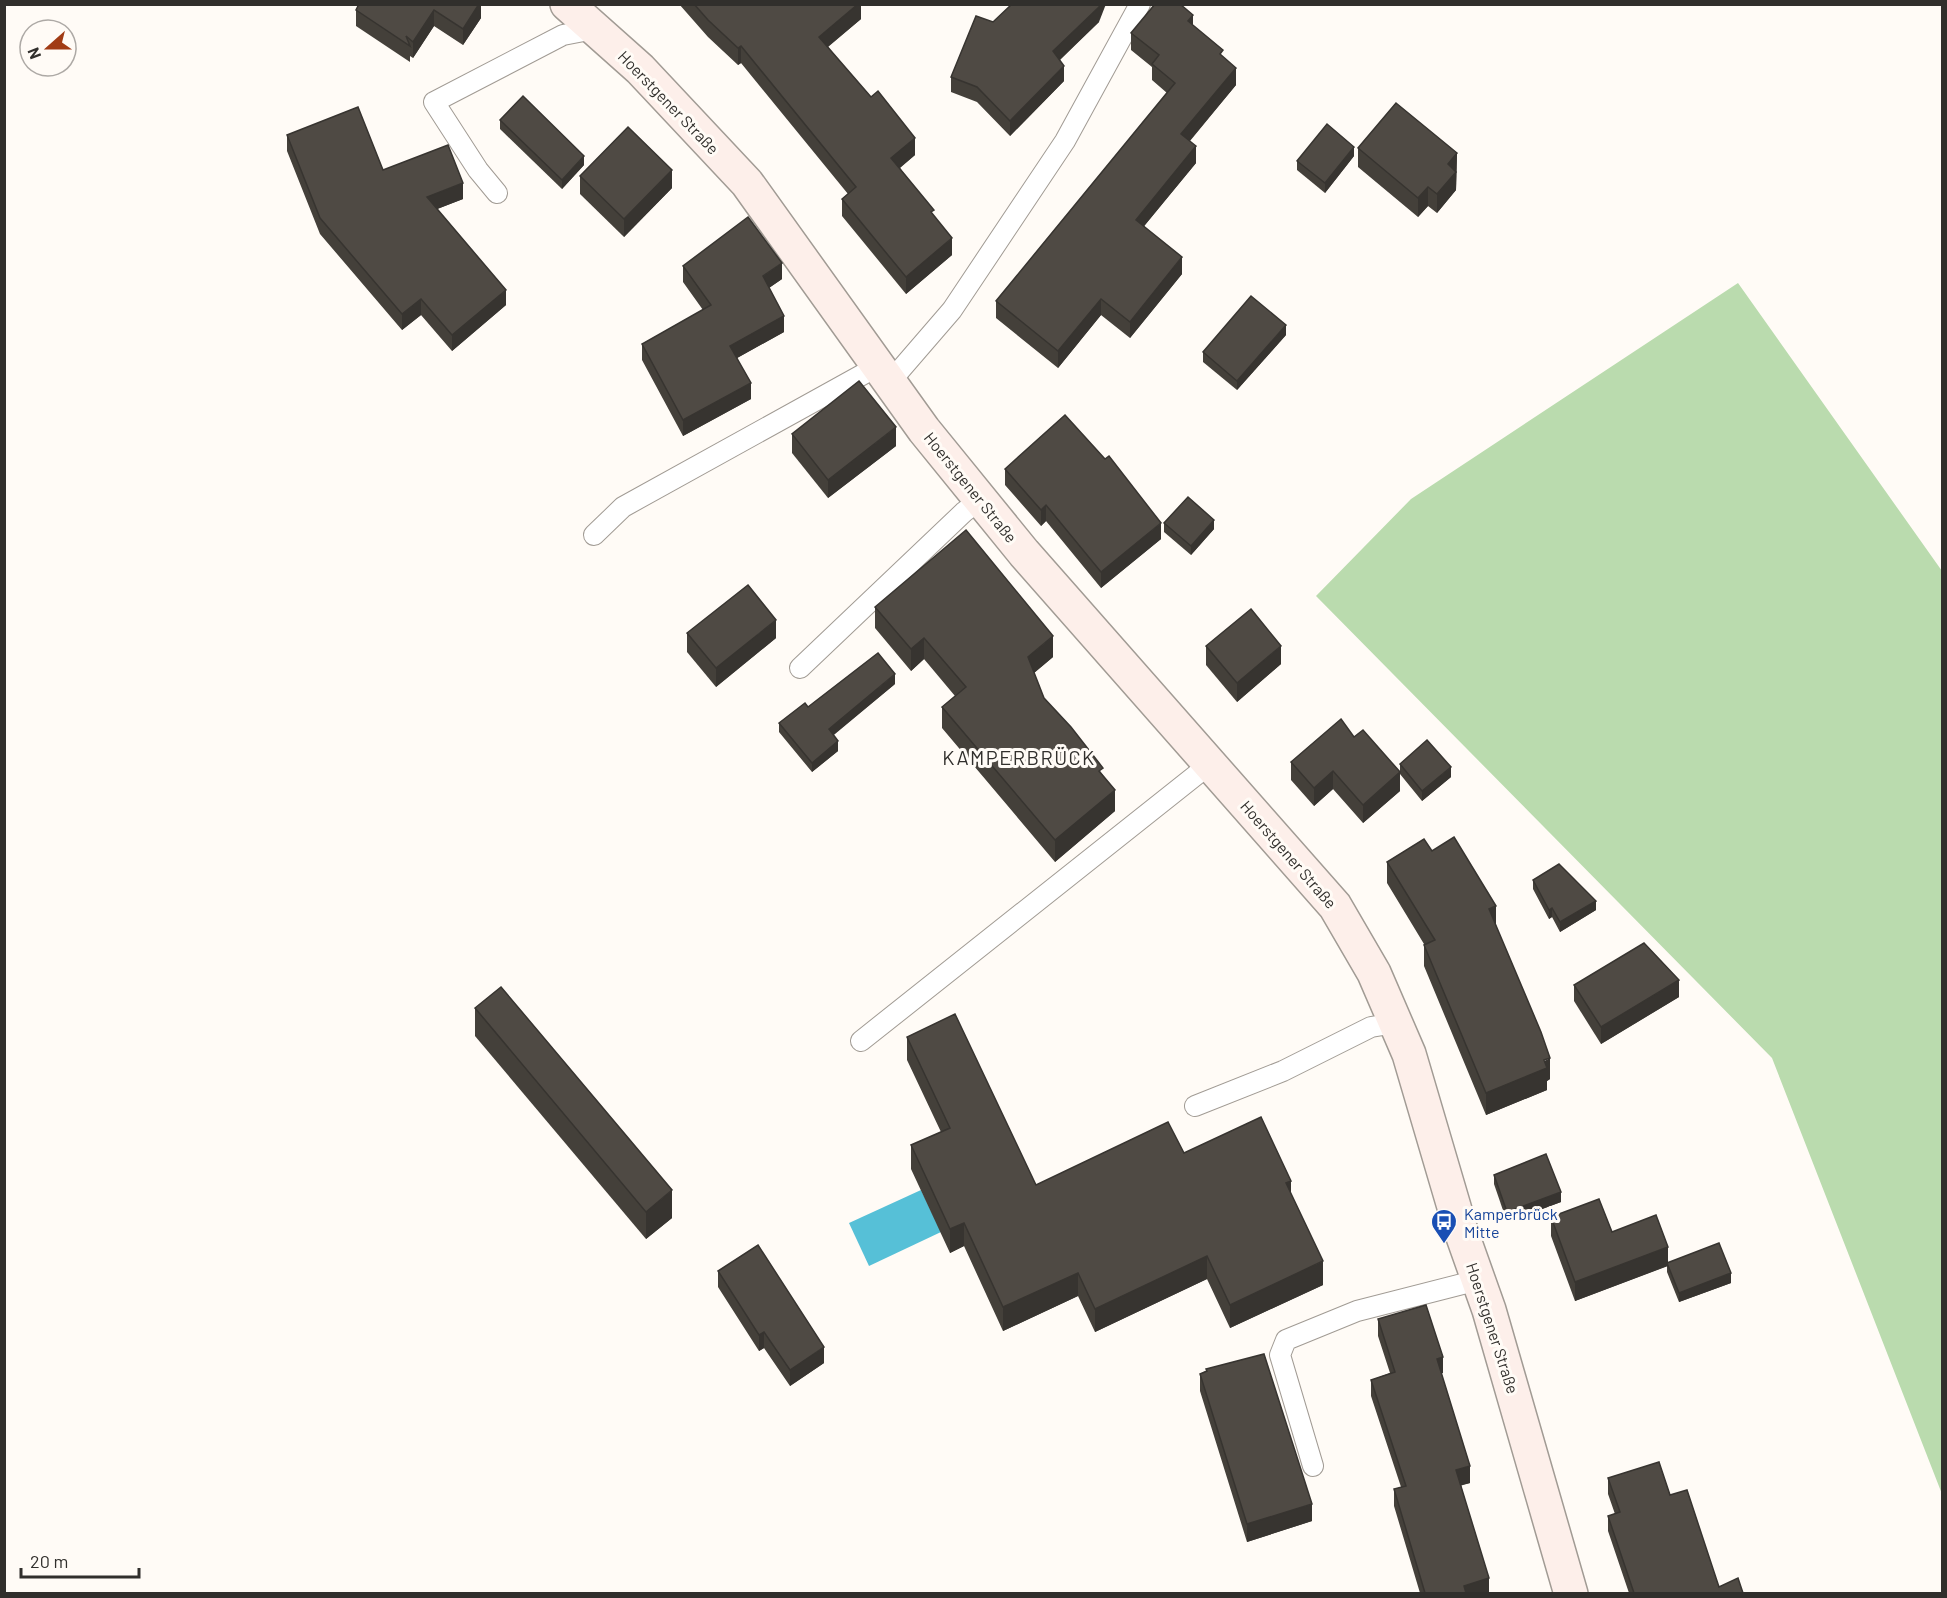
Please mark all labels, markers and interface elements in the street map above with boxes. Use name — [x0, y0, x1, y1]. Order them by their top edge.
north arrow — [18, 18, 78, 78]
text: N — [23, 45, 44, 62]
street label: Hoerstgener Straße — [615, 46, 723, 158]
street label: Hoerstgener Straße — [921, 428, 1021, 546]
district label: KAMPERBRÜCK — [942, 745, 1096, 769]
street label: Hoerstgener Straße — [1237, 796, 1341, 912]
place label: Kamperbrück Mitte — [1464, 1204, 1558, 1241]
bus stop icon: Kamperbrück Mitte — [1429, 1207, 1459, 1245]
street label: Hoerstgener Straße — [1463, 1260, 1523, 1396]
scale bar — [21, 1541, 140, 1579]
text: 20 m — [30, 1550, 68, 1572]

